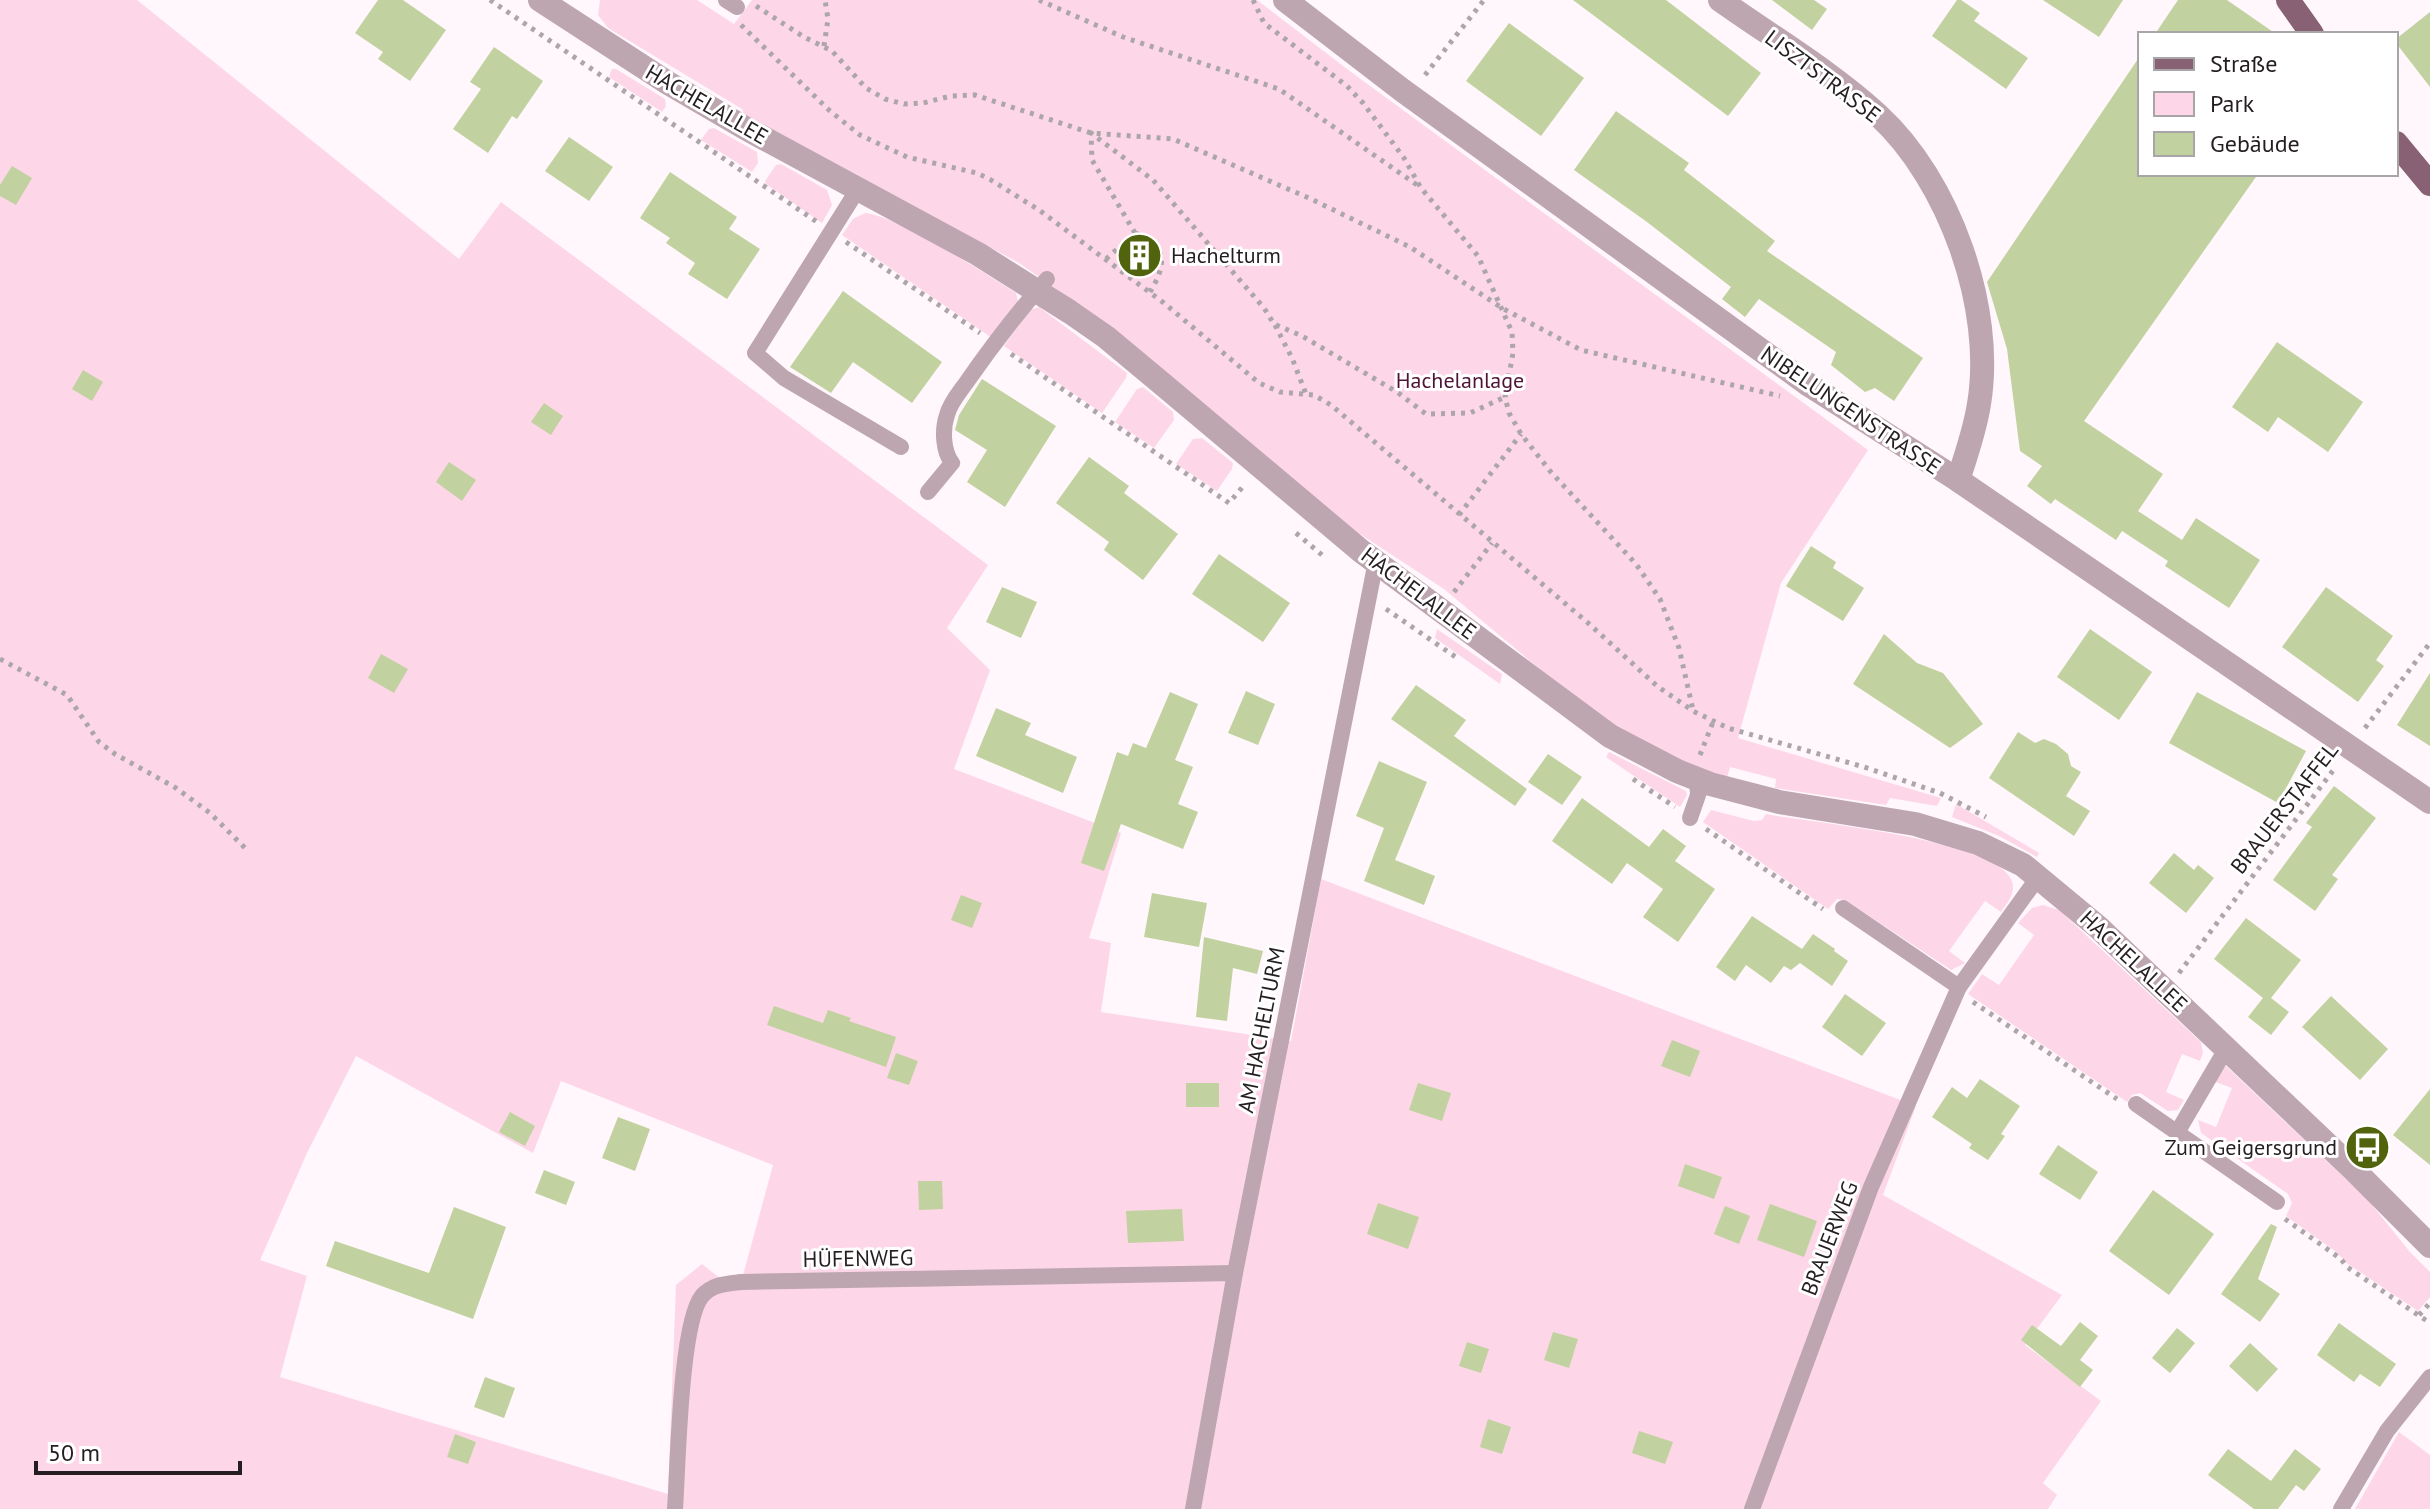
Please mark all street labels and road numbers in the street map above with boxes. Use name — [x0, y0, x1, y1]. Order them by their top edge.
street label: LISZTSTRASSE — [1760, 23, 1886, 129]
street label: HACHELALLEE — [641, 58, 773, 150]
street label: NIBELUNGENSTRASSE — [1756, 339, 1946, 481]
street label: HACHELALLEE — [1356, 541, 1482, 645]
street label: BRAUERSTAFFEL — [2224, 737, 2344, 879]
street label: HACHELALLEE — [2074, 904, 2194, 1018]
street label: AM HACHELTURM — [1231, 945, 1291, 1115]
street label: BRAUERWEG — [1794, 1177, 1864, 1299]
street label: HÜFENWEG — [802, 1243, 914, 1273]

